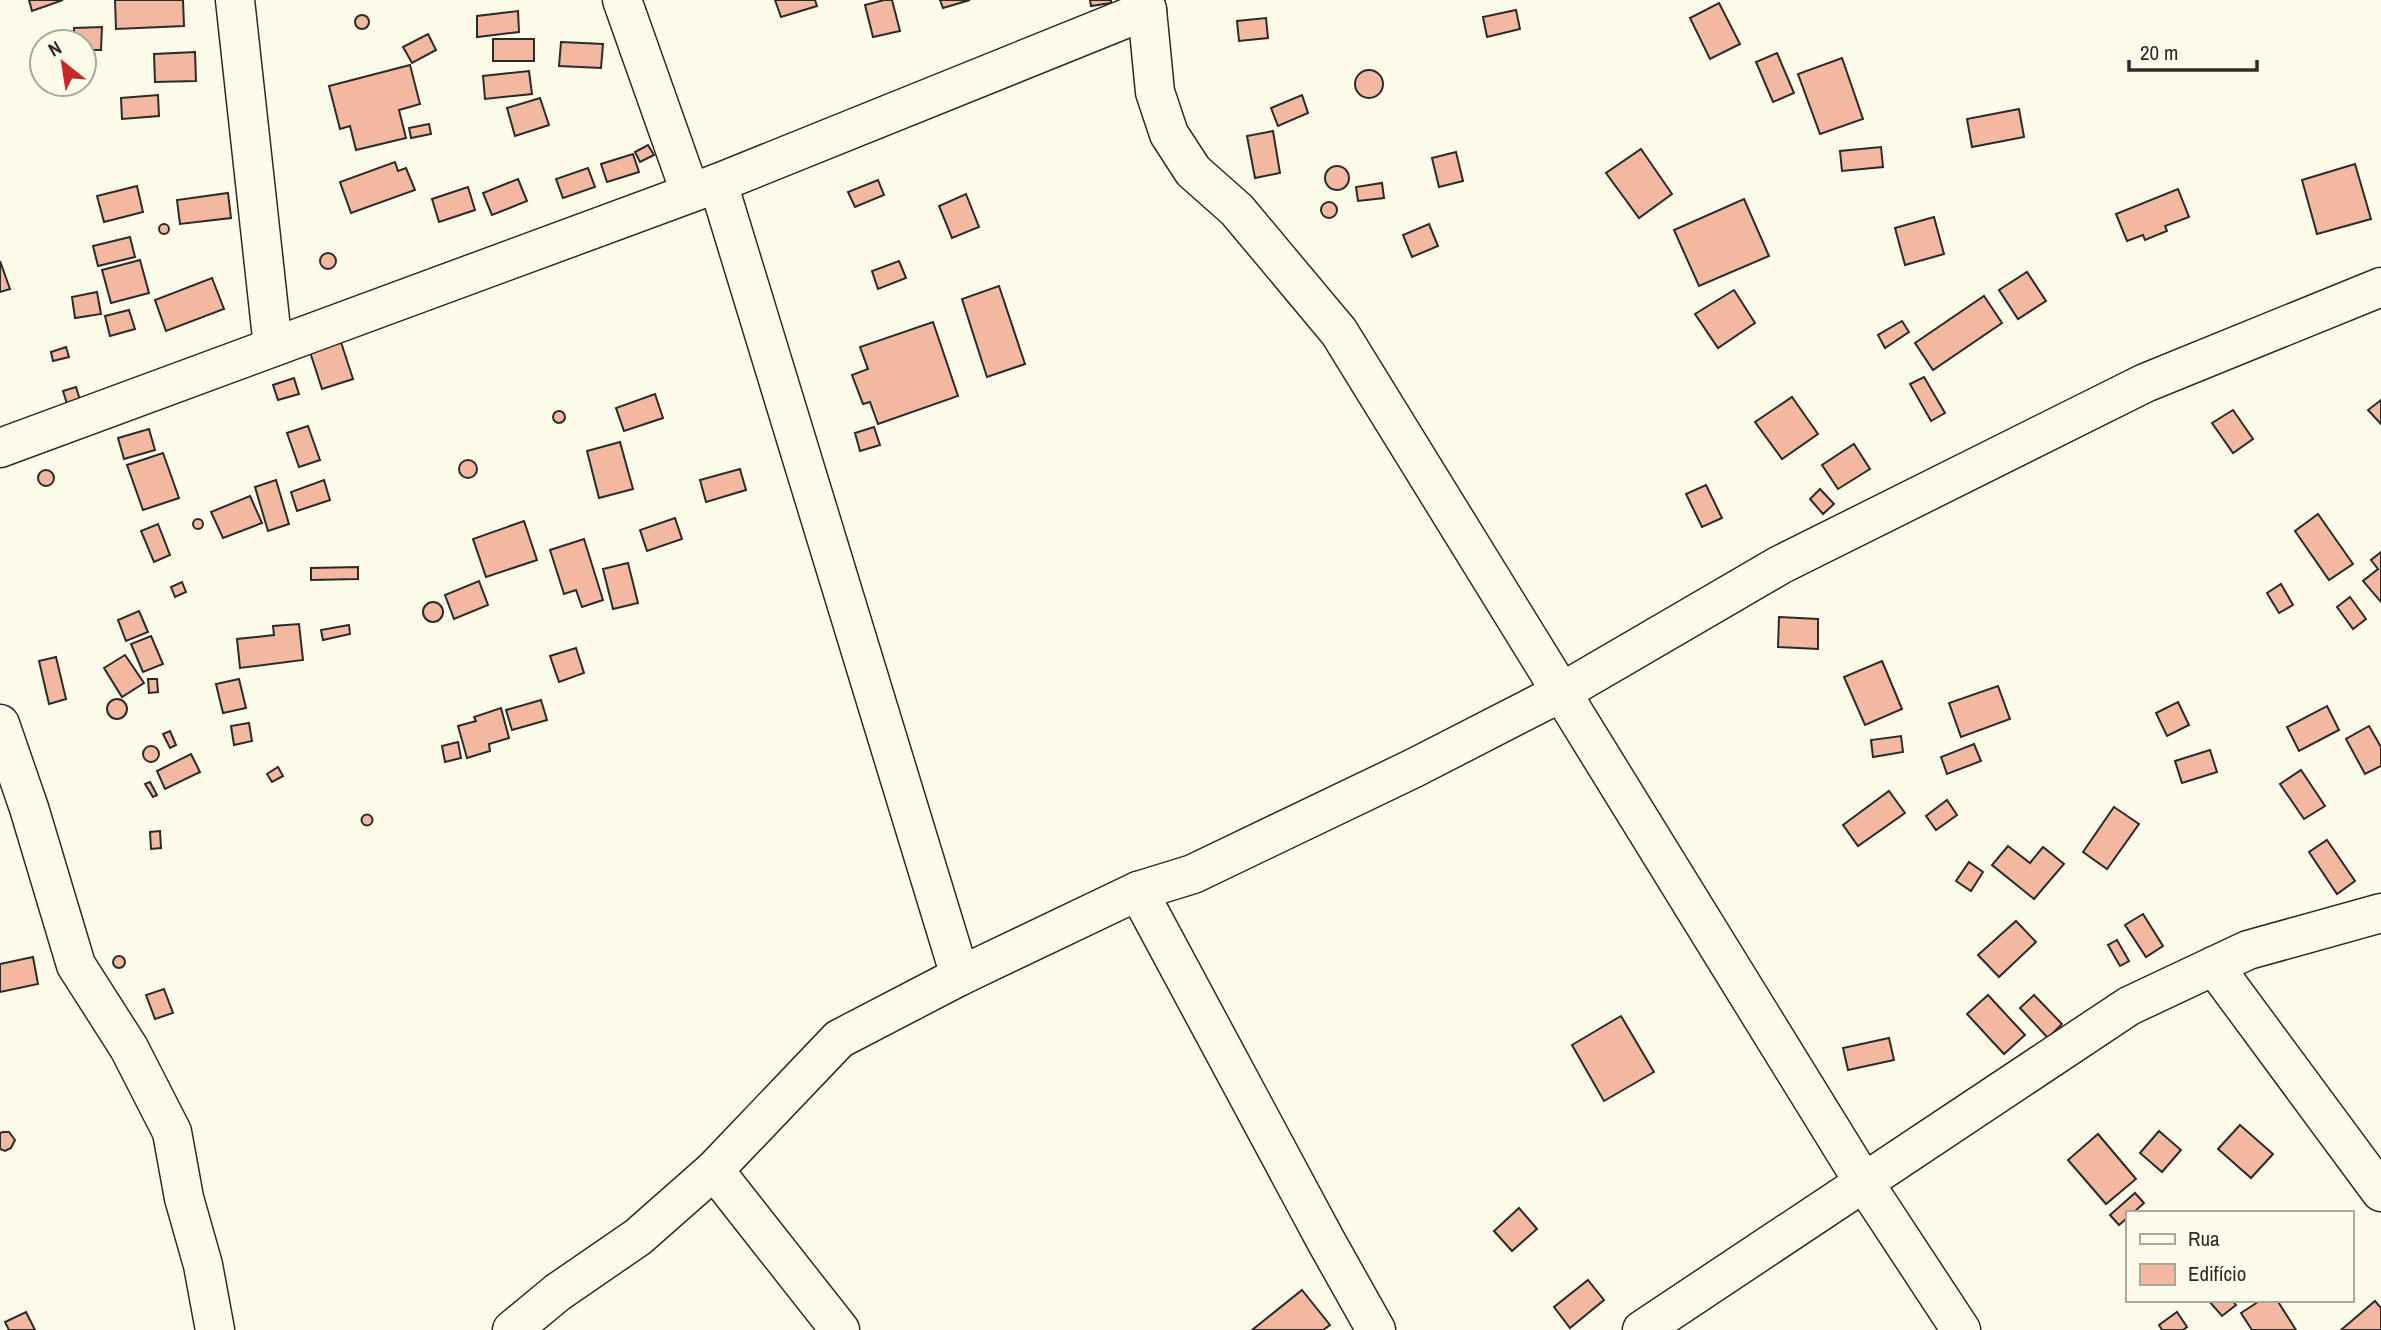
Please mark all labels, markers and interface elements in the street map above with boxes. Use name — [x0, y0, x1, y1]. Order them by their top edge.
north arrow — [28, 28, 98, 98]
scale bar — [2129, 28, 2257, 72]
text: N — [43, 34, 66, 62]
text: 20 m — [2140, 38, 2178, 67]
legend — [2126, 1211, 2353, 1302]
text: Rua — [2188, 1224, 2220, 1253]
text: Edifício — [2188, 1259, 2246, 1288]

